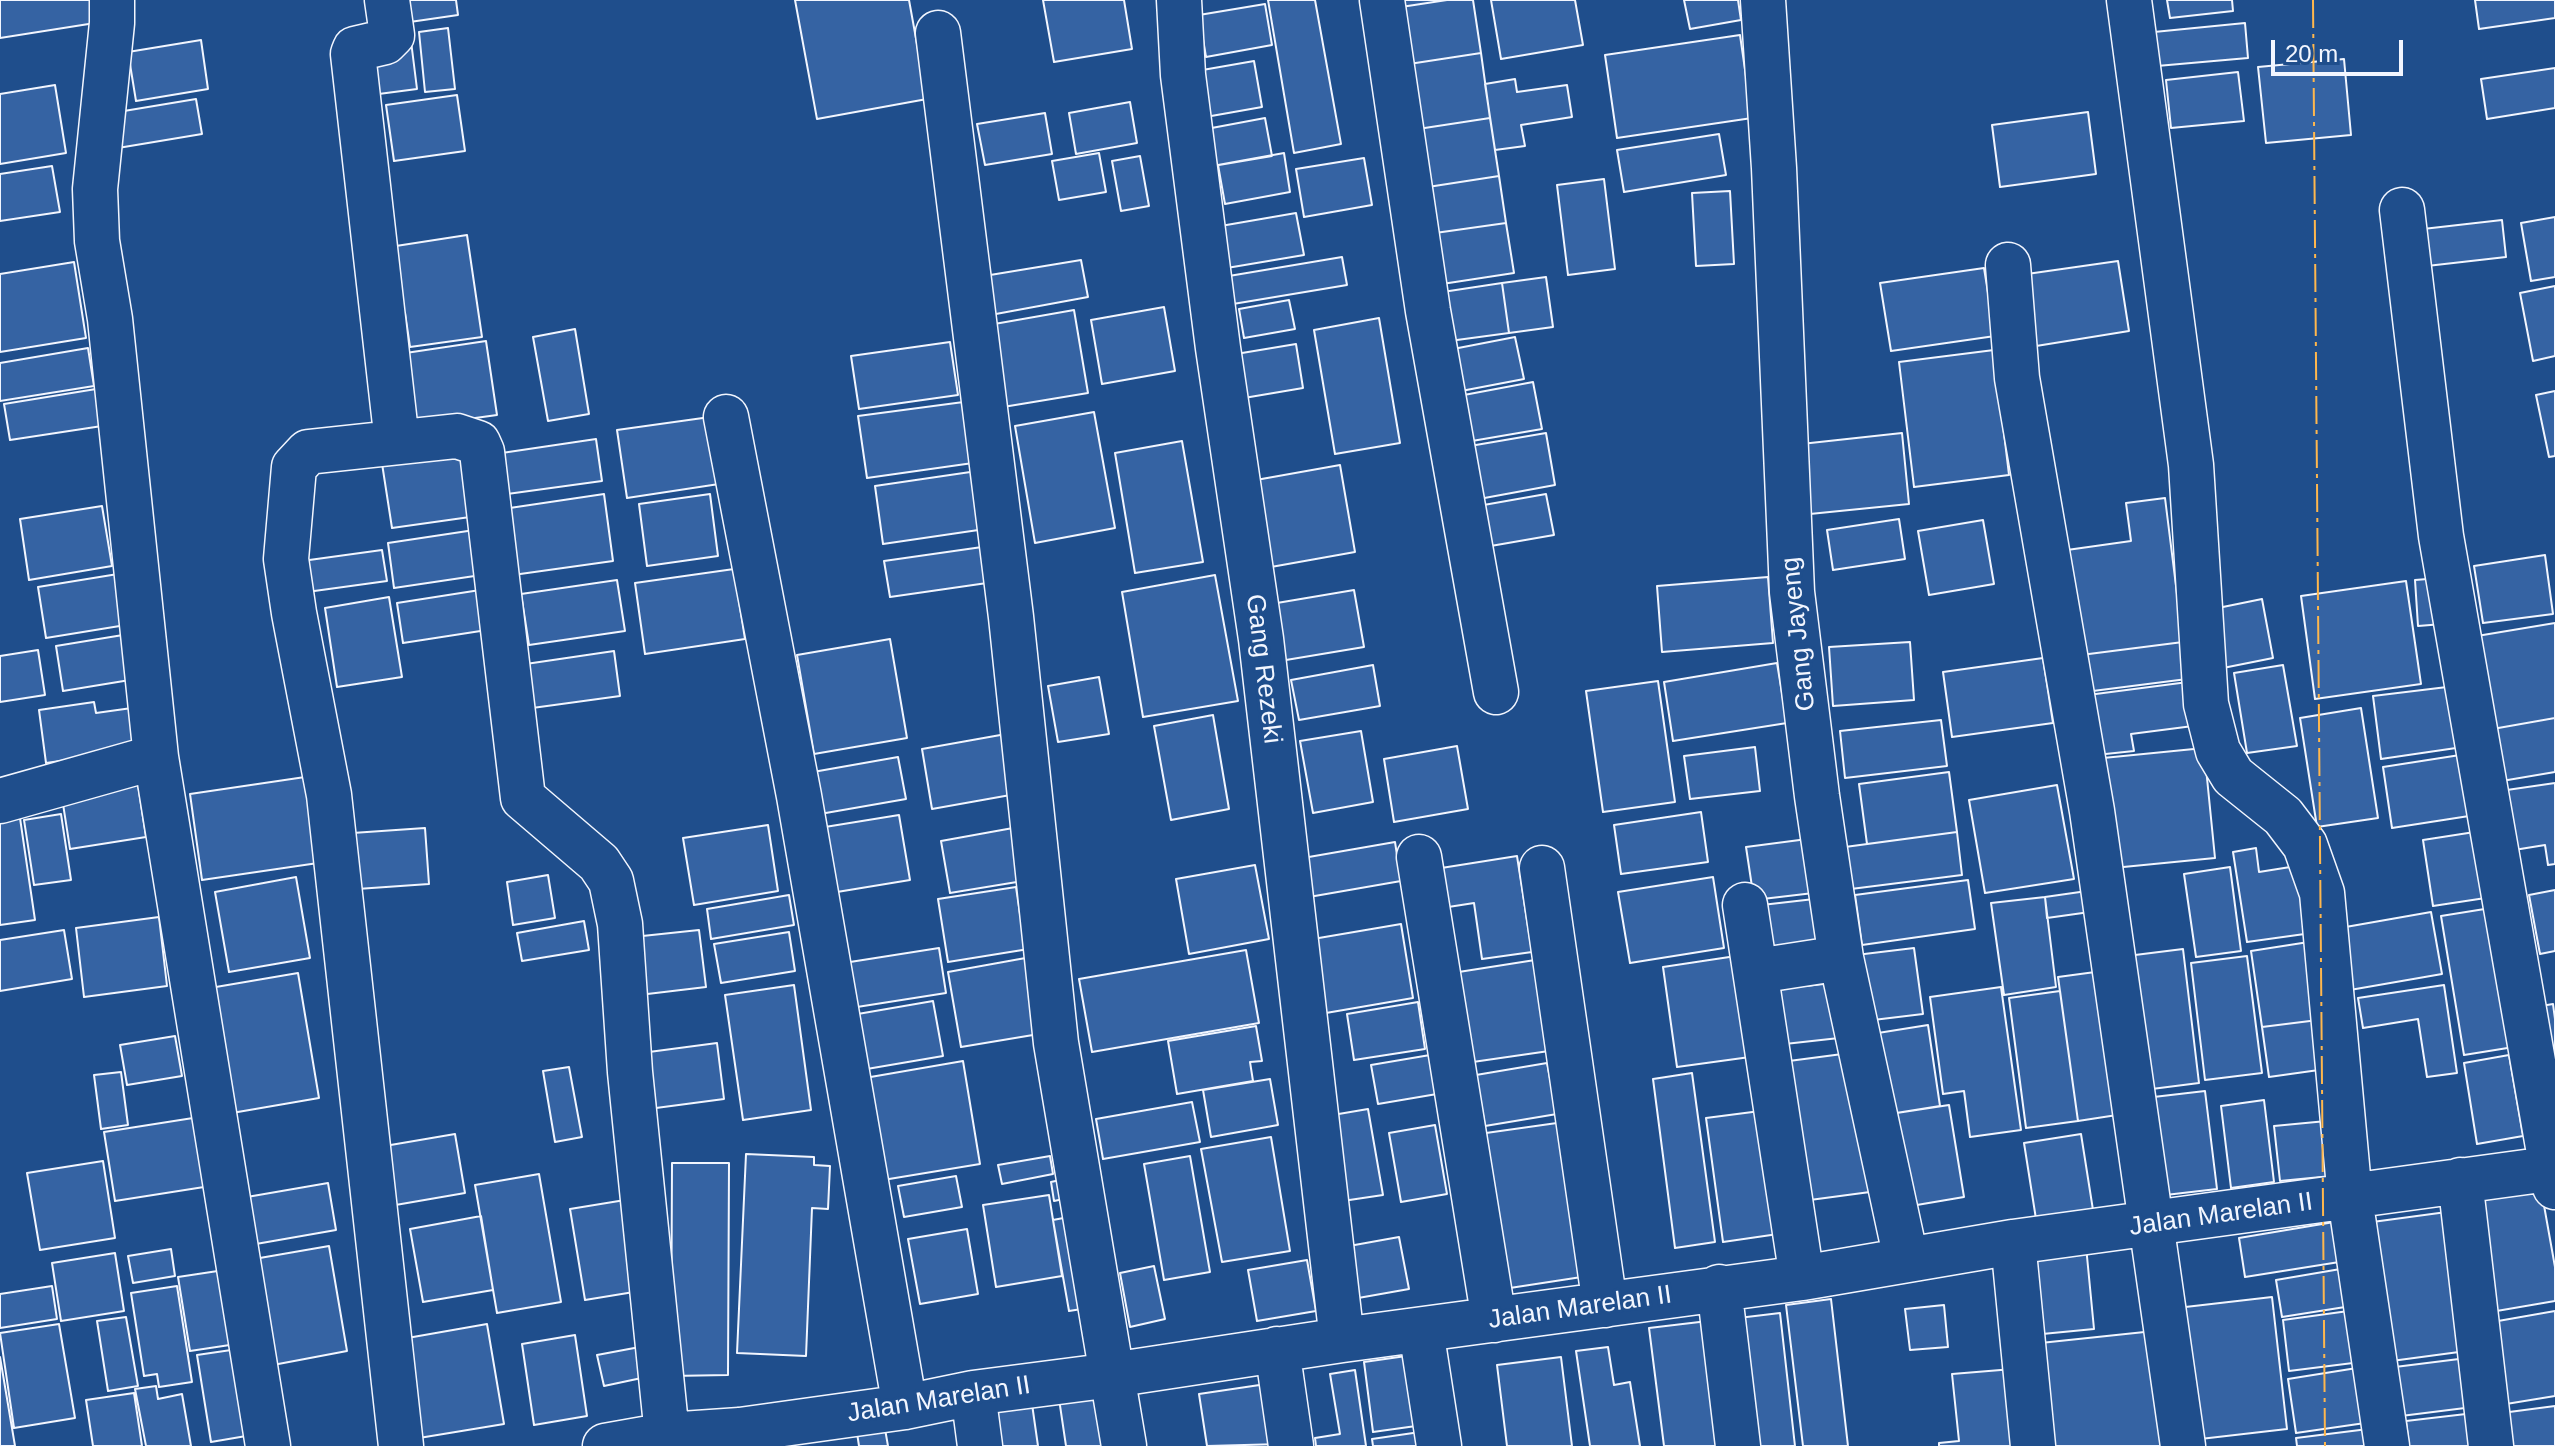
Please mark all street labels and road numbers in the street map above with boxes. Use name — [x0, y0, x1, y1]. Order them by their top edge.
street label: Gang Jayeng — [1775, 555, 1823, 713]
street label: Gang Rezeki — [1238, 593, 1288, 745]
street label: Jalan Marelan II — [2127, 1187, 2315, 1243]
street label: Jalan Marelan II — [1486, 1280, 1674, 1336]
street label: Jalan Marelan II — [845, 1370, 1033, 1430]

